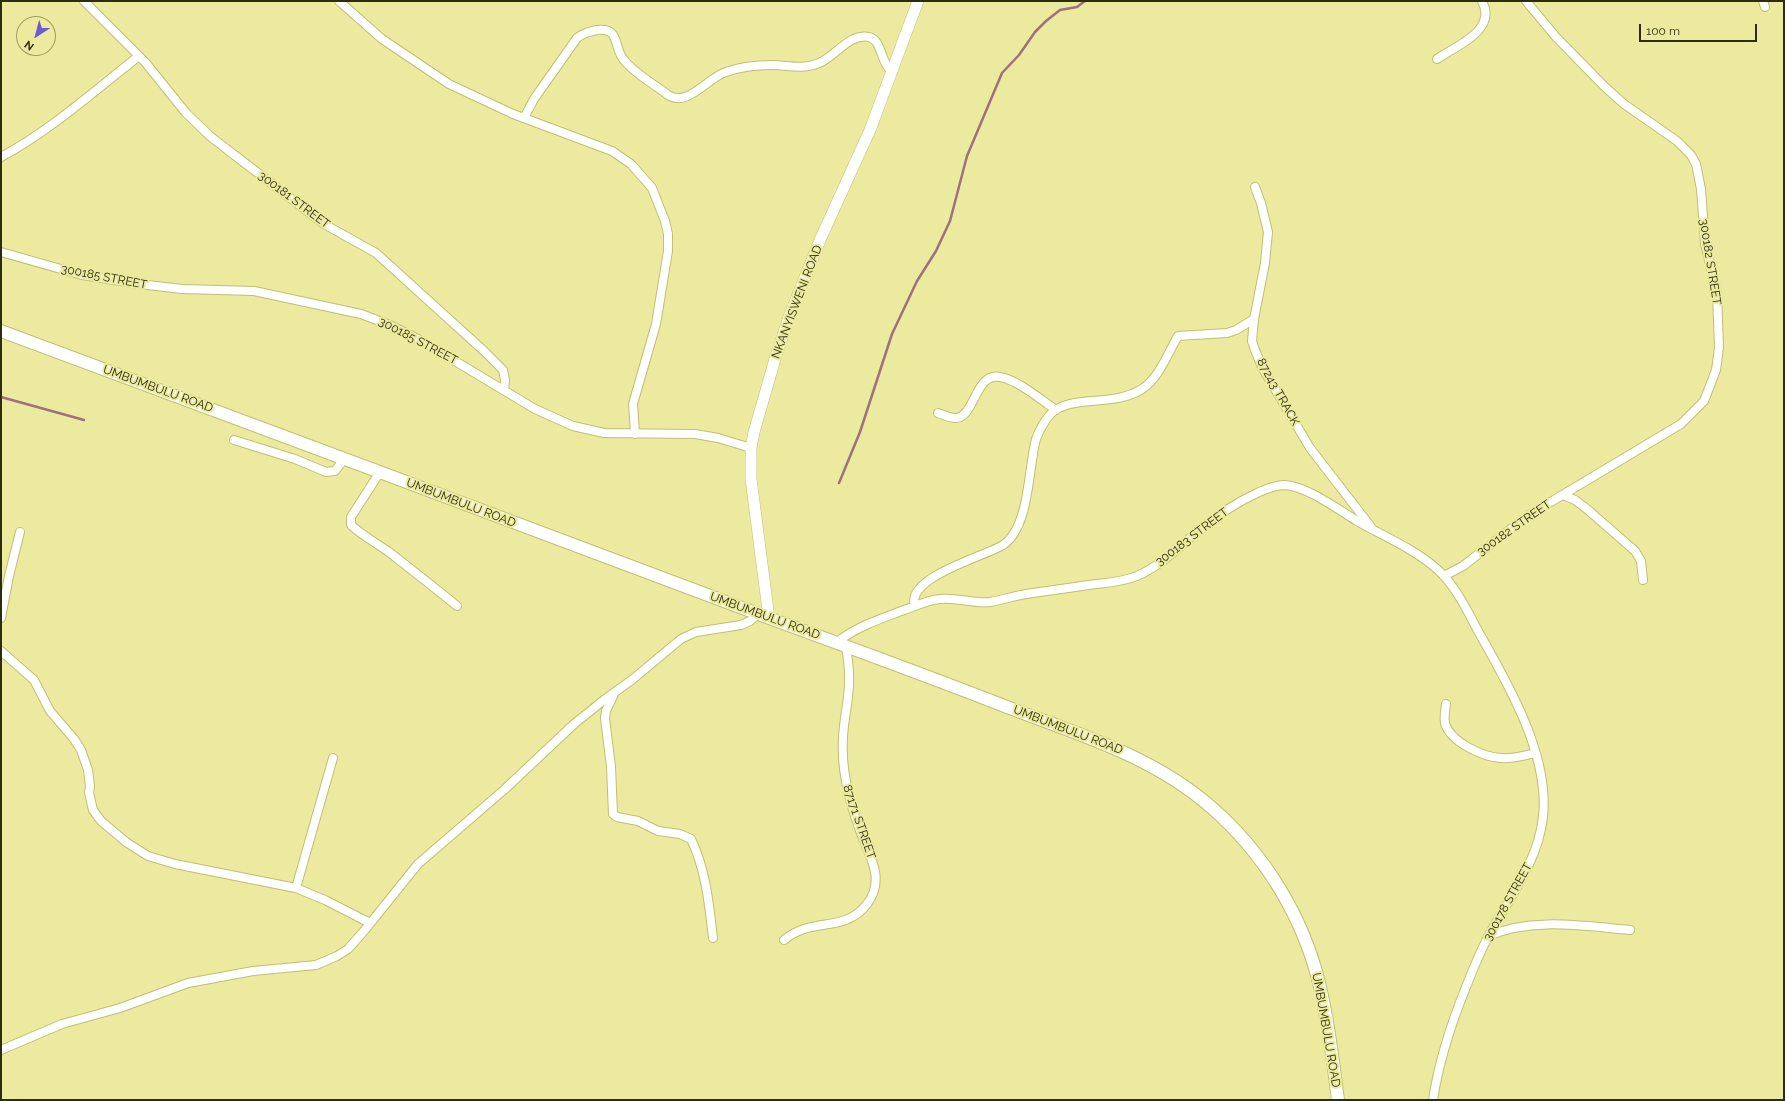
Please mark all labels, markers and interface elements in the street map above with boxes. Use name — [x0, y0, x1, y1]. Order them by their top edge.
north arrow — [16, 16, 56, 56]
scale bar — [1641, 16, 1759, 42]
text: 100 m — [1646, 24, 1680, 38]
text: N — [22, 38, 36, 53]
street label: 300181 STREET — [255, 168, 333, 232]
street label: 300182 STREET — [1696, 218, 1724, 306]
street label: NKANYISWENI ROAD — [769, 243, 825, 361]
street label: 300185 STREET — [60, 262, 148, 292]
street label: 300185 STREET — [376, 314, 460, 368]
street label: 87243 TRACK — [1254, 356, 1302, 428]
street label: UMBUMBULU ROAD — [101, 362, 215, 416]
street label: UMBUMBULU ROAD — [404, 475, 518, 531]
street label: 300182 STREET — [1474, 497, 1554, 559]
street label: 300183 STREET — [1153, 505, 1231, 569]
street label: UMBUMBULU ROAD — [708, 589, 822, 643]
street label: UMBUMBULU ROAD — [1011, 702, 1125, 758]
street label: 87171 STREET — [840, 783, 878, 861]
street label: 300178 STREET — [1481, 860, 1535, 944]
street label: UMBUMBULU ROAD — [1309, 972, 1343, 1088]

